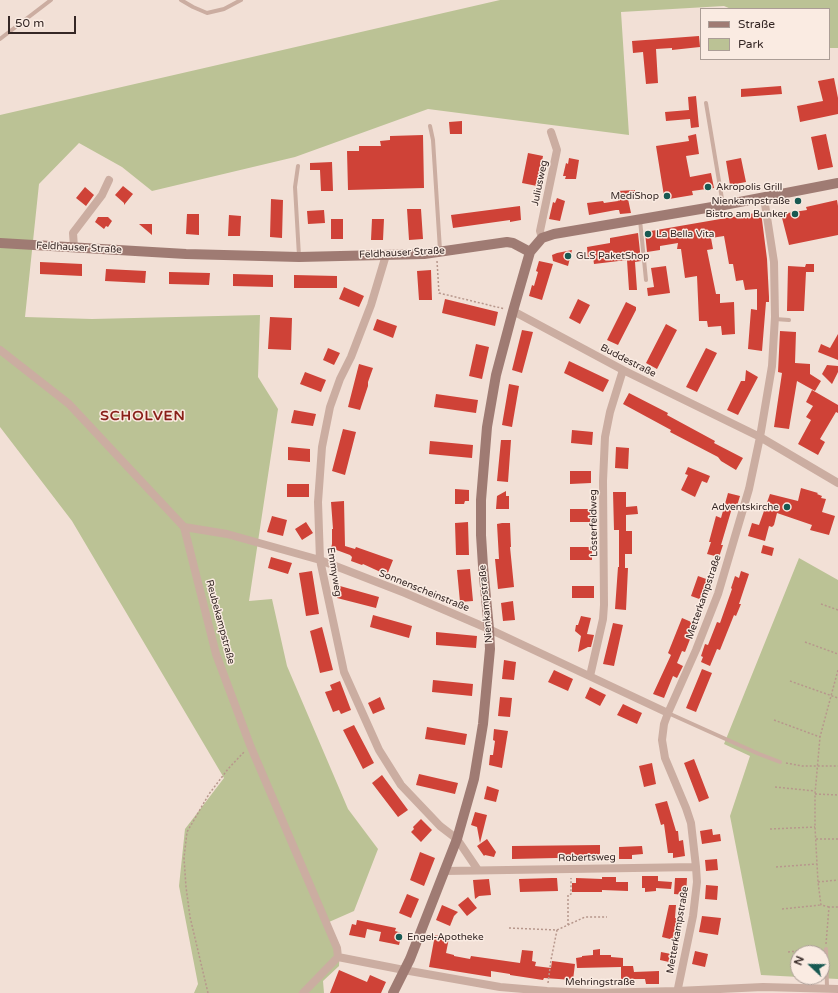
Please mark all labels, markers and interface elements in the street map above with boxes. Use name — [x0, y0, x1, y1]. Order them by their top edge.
scale bar — [10, 8, 78, 34]
legend — [700, 8, 830, 60]
text: 50 m — [15, 16, 44, 30]
text: Straße — [738, 17, 775, 31]
text: Park — [738, 37, 764, 51]
street label: Juliusweg — [529, 159, 551, 207]
place label: Akropolis Grill — [716, 181, 782, 193]
marker: Akropolis Grill — [703, 182, 713, 192]
place label: MediShop — [611, 190, 659, 202]
marker: MediShop — [662, 191, 672, 201]
place label: Nienkampstraße — [712, 195, 790, 207]
marker: Nienkampstraße — [793, 196, 803, 206]
place label: Bistro am Bunker — [705, 208, 787, 220]
marker: Bistro am Bunker — [790, 209, 800, 219]
place label: La Bella Vita — [656, 228, 714, 240]
marker: La Bella Vita — [643, 229, 653, 239]
street label: Feldhauser Straße — [36, 240, 122, 256]
street label: Feldhauser Straße — [359, 245, 445, 261]
place label: GLS PaketShop — [576, 250, 650, 262]
marker: GLS PaketShop — [563, 251, 573, 261]
street label: Buddestraße — [598, 342, 658, 380]
district label: SCHOLVEN — [100, 408, 186, 424]
street label: Lösterfeldweg — [587, 489, 601, 557]
place label: Adventskirche — [711, 501, 779, 513]
marker: Adventskirche — [782, 502, 792, 512]
street label: Emmyweg — [324, 546, 344, 598]
street label: Metterkampstraße — [684, 553, 724, 641]
street label: Nienkampstraße — [477, 564, 495, 644]
street label: Sonnenscheinstraße — [377, 567, 471, 615]
street label: Reubekampstraße — [203, 578, 237, 666]
street label: Robertsweg — [558, 852, 616, 864]
street label: Metterkampstraße — [664, 885, 692, 975]
place label: Engel-Apotheke — [407, 931, 484, 943]
marker: Engel-Apotheke — [394, 932, 404, 942]
north arrow — [790, 945, 830, 985]
text: N — [792, 954, 807, 967]
street label: Mehringstraße — [565, 976, 635, 988]

